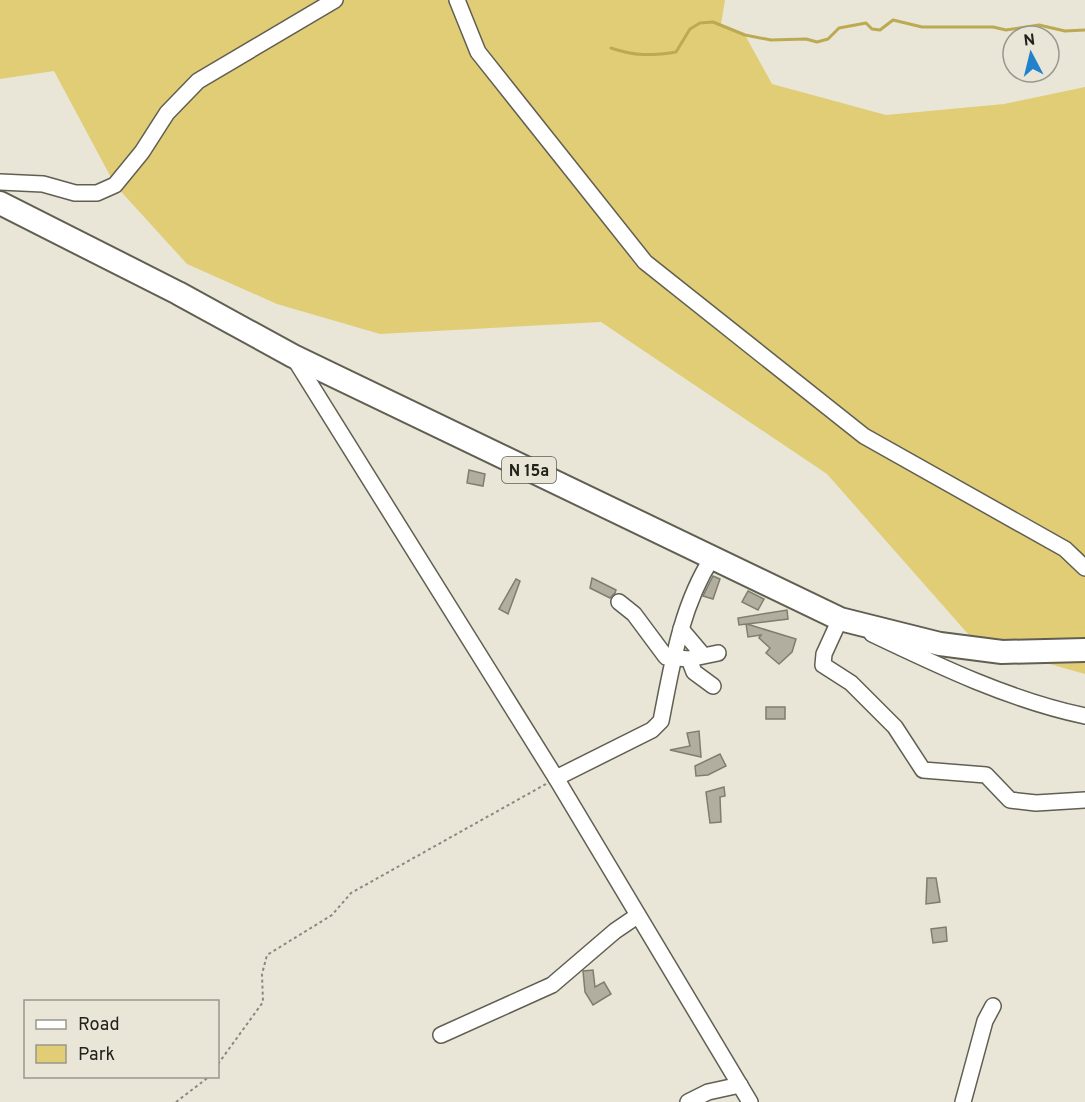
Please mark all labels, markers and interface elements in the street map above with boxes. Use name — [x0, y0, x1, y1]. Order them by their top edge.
north arrow — [1001, 24, 1061, 84]
text: N — [1022, 30, 1036, 52]
road number: N 15a — [502, 457, 556, 483]
legend — [24, 1000, 219, 1078]
text: Road — [78, 1014, 120, 1037]
text: Park — [78, 1044, 115, 1067]

